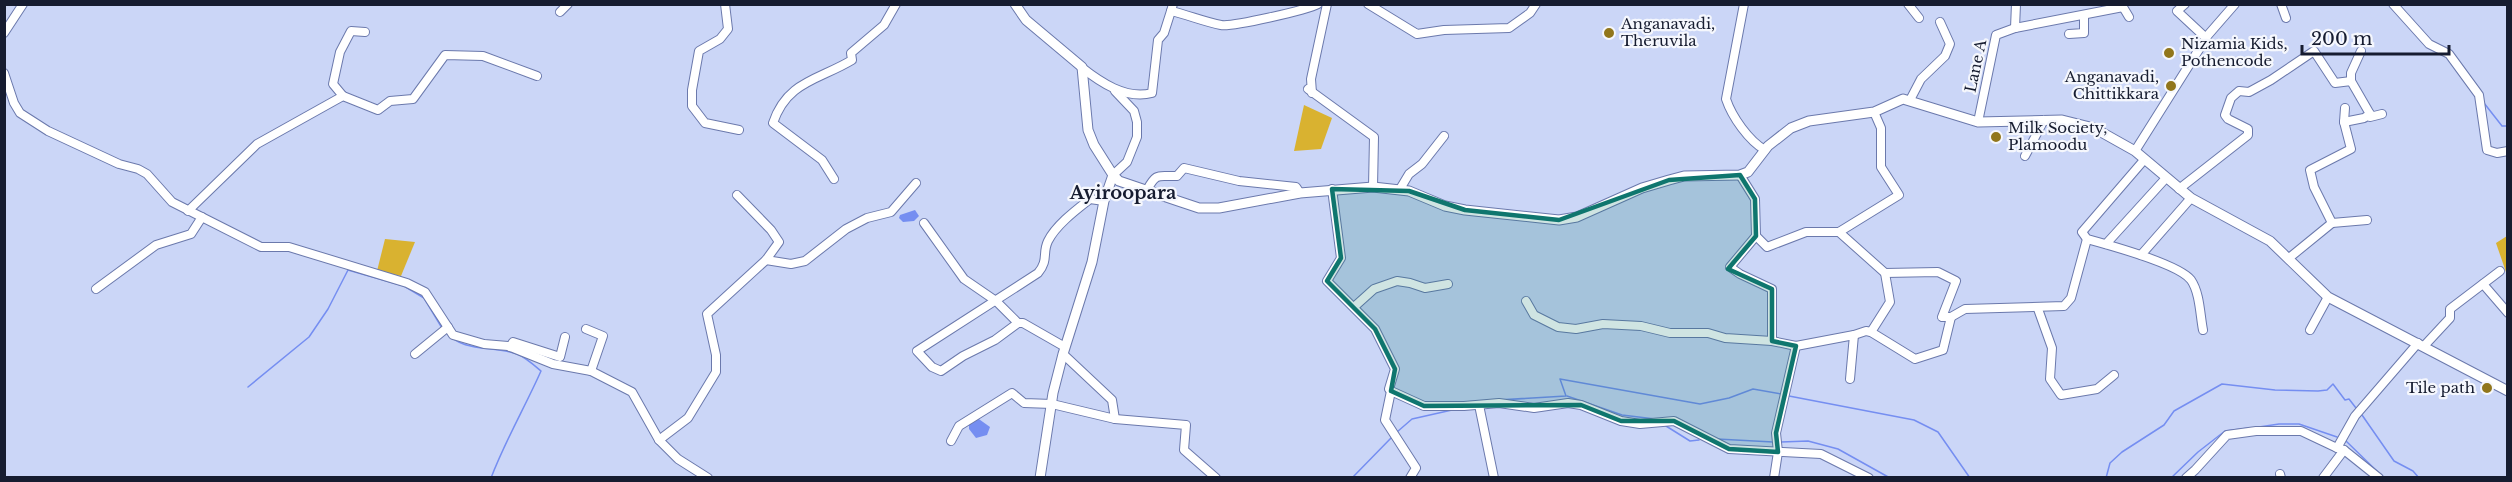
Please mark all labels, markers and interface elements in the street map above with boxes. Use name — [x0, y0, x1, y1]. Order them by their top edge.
place label: Anganavadi, Theruvila — [1620, 14, 1715, 50]
scale bar — [2302, 18, 2449, 56]
marker: Anganavadi, Theruvila — [1602, 26, 1616, 40]
text: 200 m — [2311, 28, 2372, 50]
place label: Nizamia Kids, Pothencode — [2181, 34, 2288, 70]
street label: Lane A — [1961, 37, 1990, 94]
marker: Nizamia Kids, Pothencode — [2162, 46, 2176, 60]
place label: Anganavadi, Chittikkara — [2064, 67, 2160, 103]
marker: Anganavadi, Chittikkara — [2164, 79, 2178, 93]
place label: Milk Society, Plamoodu — [2008, 118, 2107, 154]
marker: Milk Society, Plamoodu — [1989, 130, 2003, 144]
district label: Ayiroopara — [1069, 182, 1177, 204]
place label: Tile path — [2406, 378, 2475, 397]
marker: Tile path — [2480, 381, 2494, 395]

